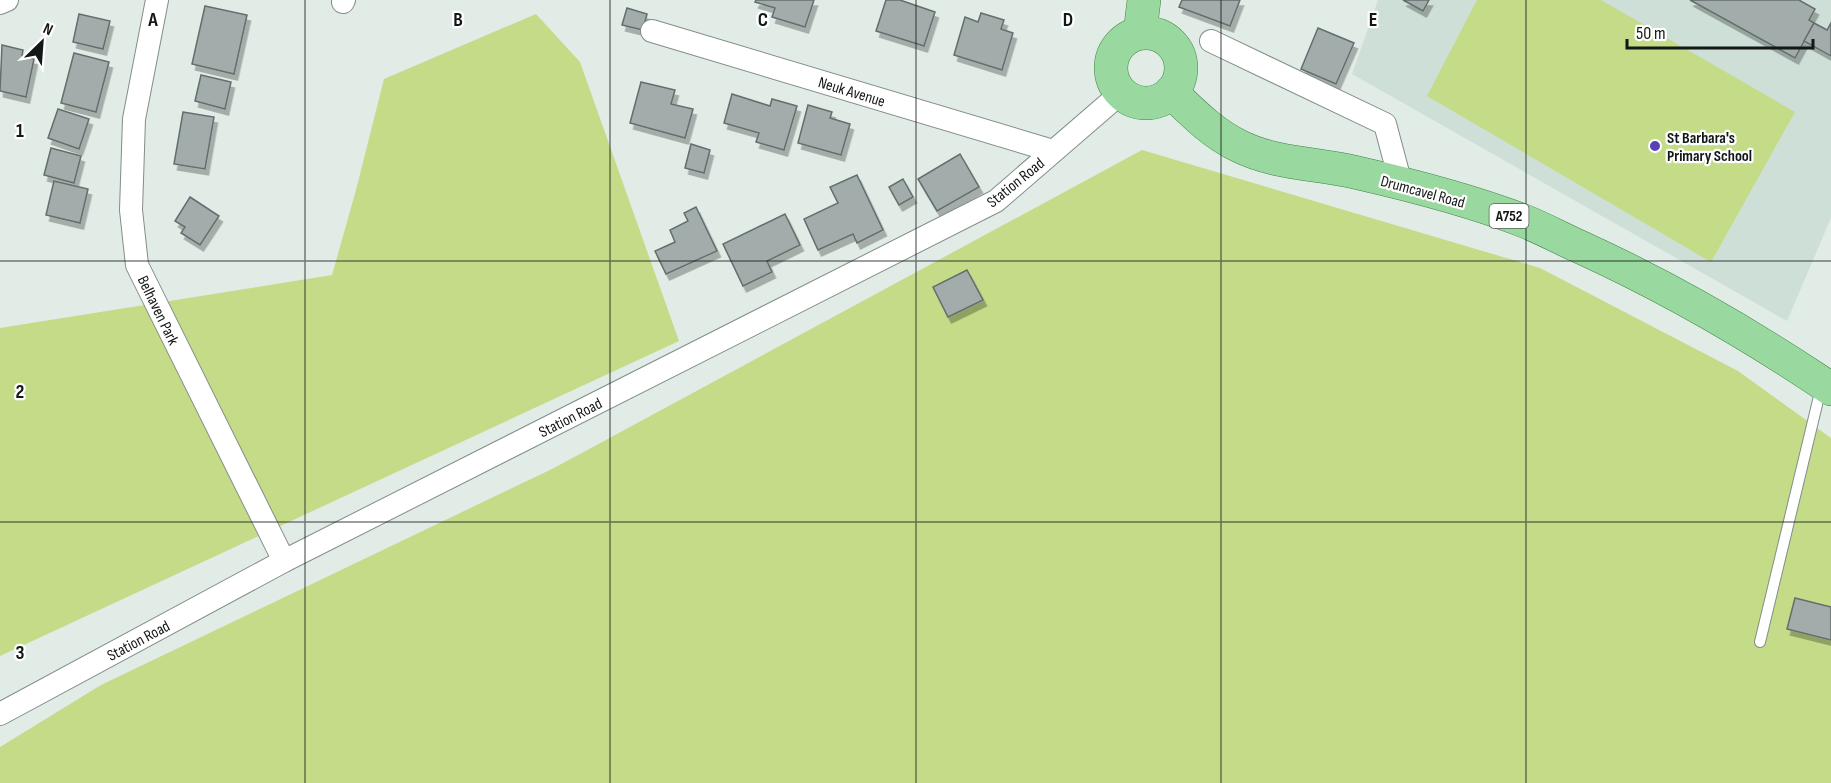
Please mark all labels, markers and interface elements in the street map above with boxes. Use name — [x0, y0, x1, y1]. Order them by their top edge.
text: A — [147, 8, 158, 32]
text: B — [453, 8, 463, 32]
text: C — [758, 8, 768, 32]
text: D — [1063, 8, 1073, 32]
text: E — [1369, 8, 1377, 32]
north arrow — [12, 12, 72, 72]
scale bar — [1627, 12, 1813, 50]
text: N — [40, 19, 56, 40]
text: 50 m — [1636, 23, 1666, 44]
street label: Neuk Avenue — [816, 73, 887, 112]
text: 1 — [16, 119, 24, 143]
place label: St Barbara's Primary School — [1667, 129, 1752, 166]
marker: St Barbara's Primary School — [1648, 139, 1662, 153]
street label: Station Road — [983, 154, 1048, 212]
street label: Drumcavel Road — [1378, 172, 1467, 213]
road number: A752 — [1490, 204, 1528, 228]
street label: Belhaven Park — [133, 273, 183, 348]
text: 2 — [16, 380, 24, 404]
street label: Station Road — [536, 394, 605, 442]
street label: Station Road — [104, 617, 173, 666]
text: 3 — [16, 641, 25, 665]

